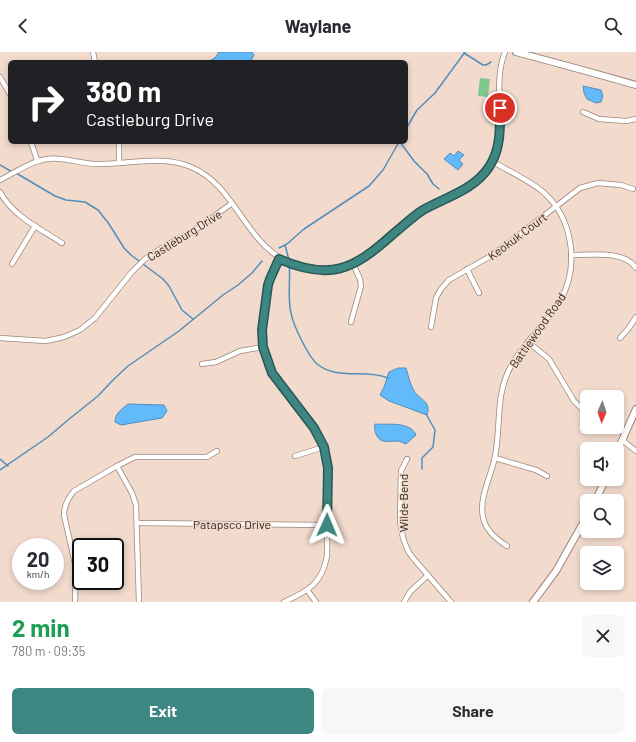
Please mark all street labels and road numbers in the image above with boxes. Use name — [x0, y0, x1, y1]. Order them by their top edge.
street label: Castleburg Drive — [144, 206, 224, 264]
street label: Keokuk Court — [485, 209, 549, 263]
street label: Battlewood Road — [506, 290, 568, 370]
street label: Wilde Bend — [396, 474, 410, 532]
street label: Patapsco Drive — [193, 517, 271, 531]

